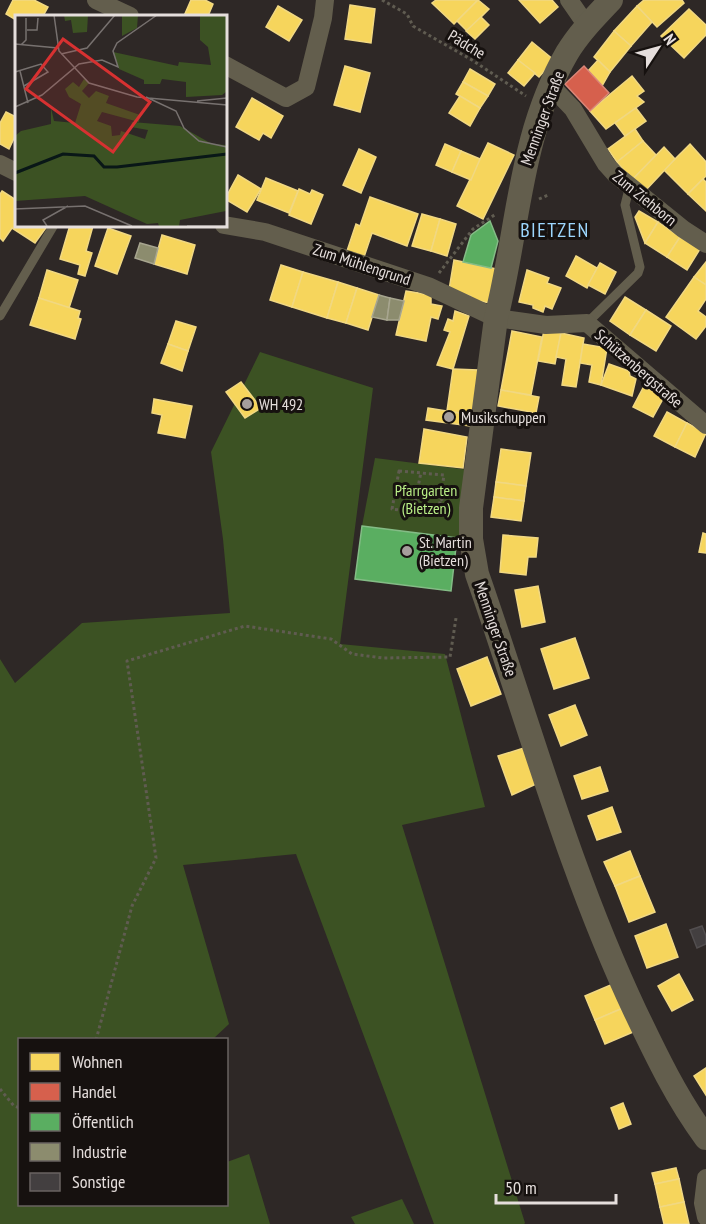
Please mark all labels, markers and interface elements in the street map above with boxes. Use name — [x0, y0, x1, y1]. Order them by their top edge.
inset map — [15, 15, 226, 226]
north arrow — [628, 18, 688, 78]
street label: Pädche — [445, 25, 489, 63]
text: N — [660, 30, 681, 49]
street label: Menninger Straße — [516, 68, 568, 168]
street label: Zum Ziehborn — [609, 166, 681, 230]
district label: BIETZEN — [520, 217, 590, 243]
street label: Zum Mühlengrund — [311, 239, 413, 289]
street label: Schützenbergstraße — [591, 324, 687, 412]
place label: WH 492 — [259, 394, 303, 414]
marker: WH 492 — [240, 397, 254, 411]
place label: Musikschuppen — [461, 407, 546, 427]
marker: Musikschuppen — [442, 410, 456, 424]
park label: Pfarrgarten (Bietzen) — [395, 480, 457, 518]
place label: St. Martin (Bietzen) — [419, 532, 472, 570]
marker: St. Martin (Bietzen) — [400, 544, 414, 558]
street label: Menninger Straße — [470, 579, 522, 679]
legend — [18, 1038, 228, 1206]
text: Wohnen — [72, 1050, 122, 1073]
text: Handel — [72, 1080, 117, 1103]
text: Öffentlich — [72, 1110, 134, 1133]
text: Industrie — [72, 1140, 127, 1163]
scale bar — [496, 1167, 616, 1205]
text: Sonstige — [72, 1170, 126, 1193]
text: 50 m — [505, 1176, 537, 1199]

